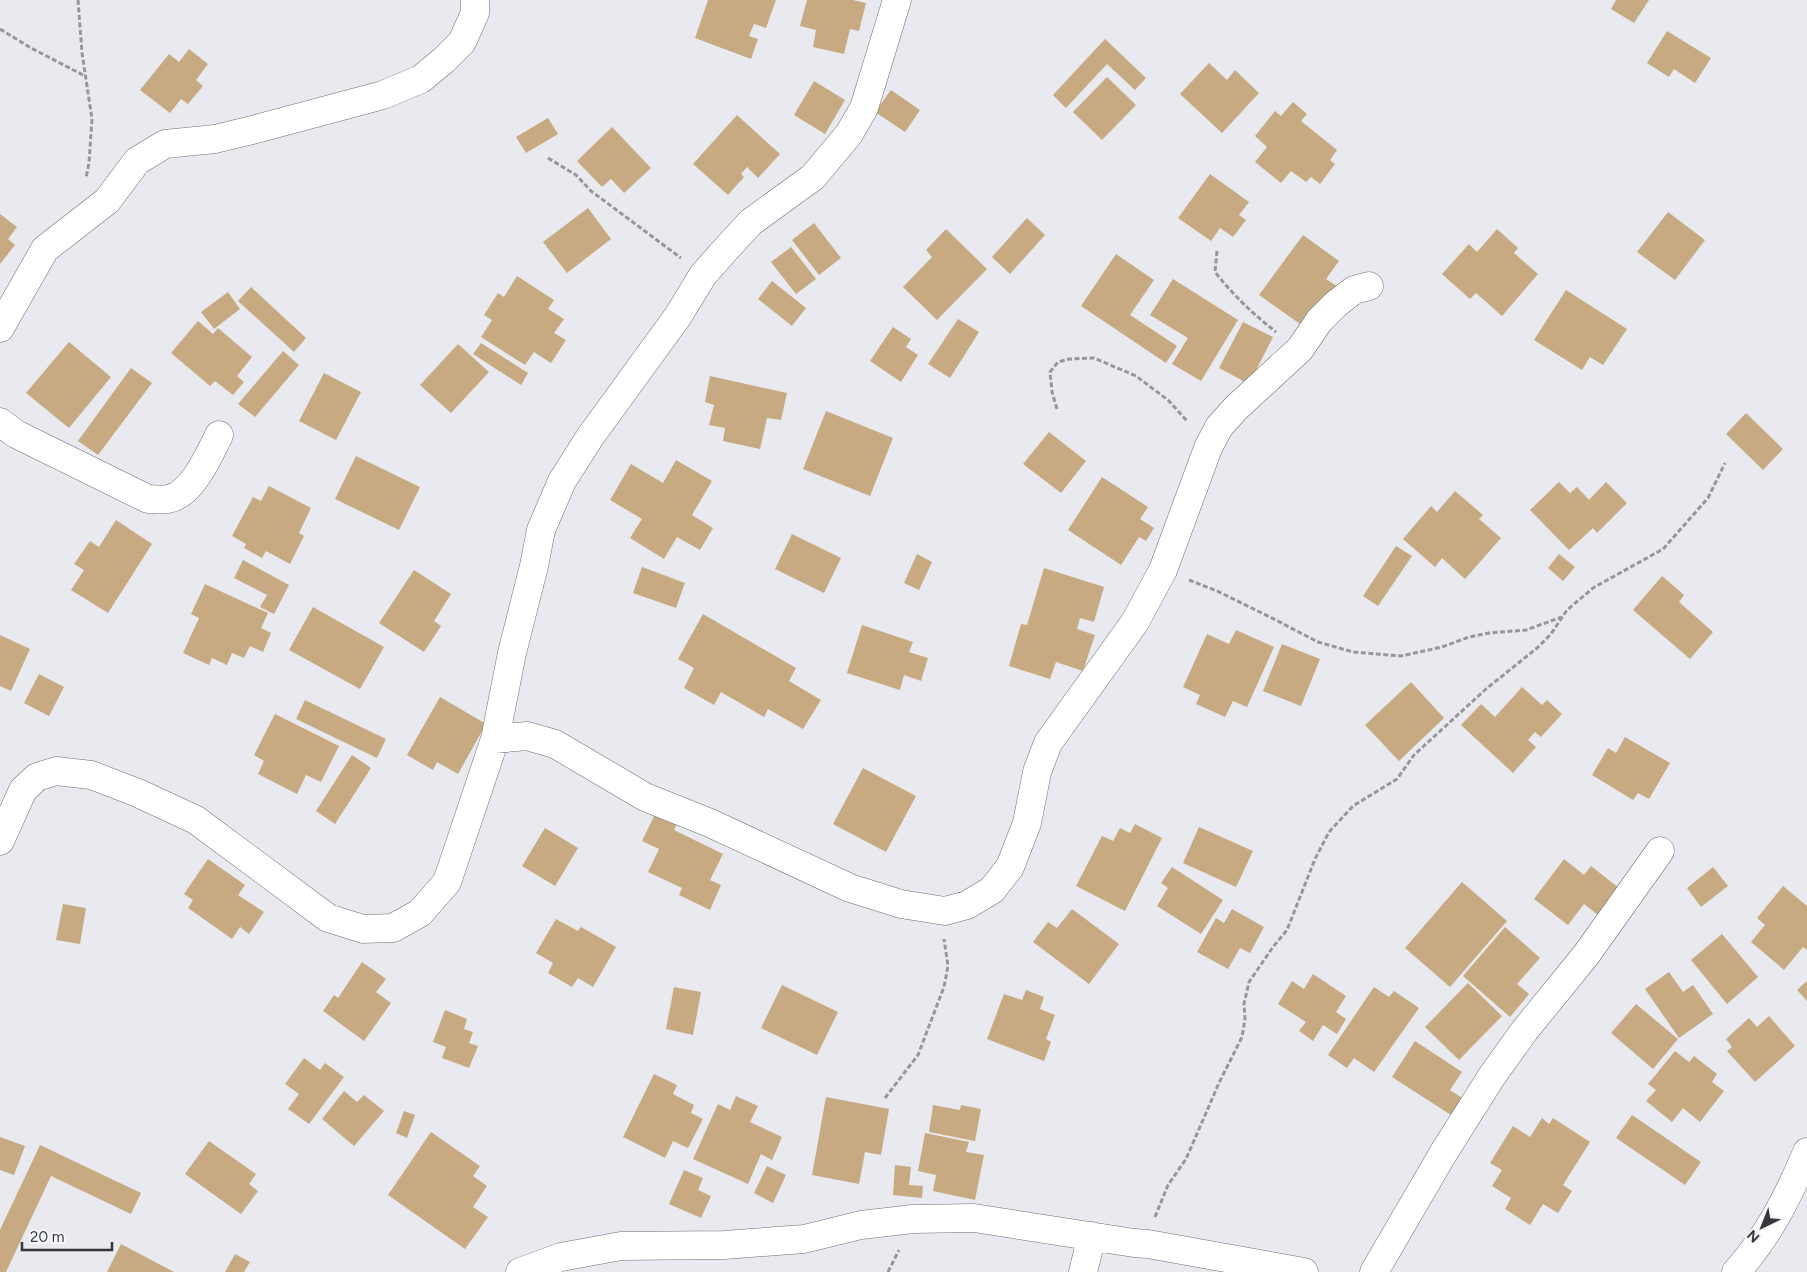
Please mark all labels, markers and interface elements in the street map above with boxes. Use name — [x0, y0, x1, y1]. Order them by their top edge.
north arrow — [1737, 1202, 1787, 1252]
scale bar — [22, 1220, 112, 1252]
text: N — [1744, 1226, 1763, 1246]
text: 20 m — [30, 1228, 64, 1246]

